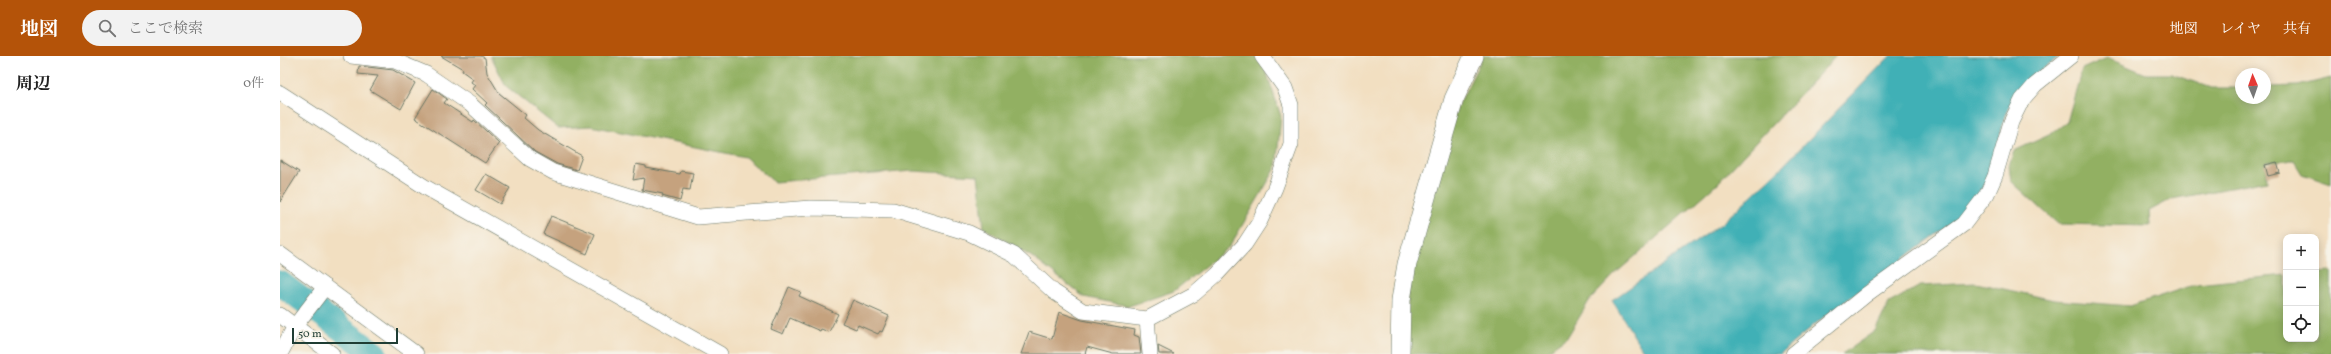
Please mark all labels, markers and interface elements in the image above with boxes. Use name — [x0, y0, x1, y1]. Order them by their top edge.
search box — [82, 10, 362, 46]
text: 地図 — [20, 17, 58, 43]
icon: search — [96, 17, 118, 39]
text: ここで検索 — [128, 19, 203, 40]
text: 地図 — [2170, 20, 2198, 39]
text: レイヤ — [2220, 20, 2261, 39]
text: 共有 — [2283, 20, 2311, 39]
north arrow — [2235, 68, 2271, 104]
text: 周辺 — [16, 73, 50, 96]
text: 0件 — [243, 75, 264, 93]
map controls — [2283, 234, 2319, 342]
button: + — [2283, 234, 2319, 270]
button: − — [2283, 270, 2319, 306]
button: locate — [2283, 306, 2319, 342]
scale bar — [292, 326, 398, 345]
text: 50 m — [298, 327, 322, 342]

